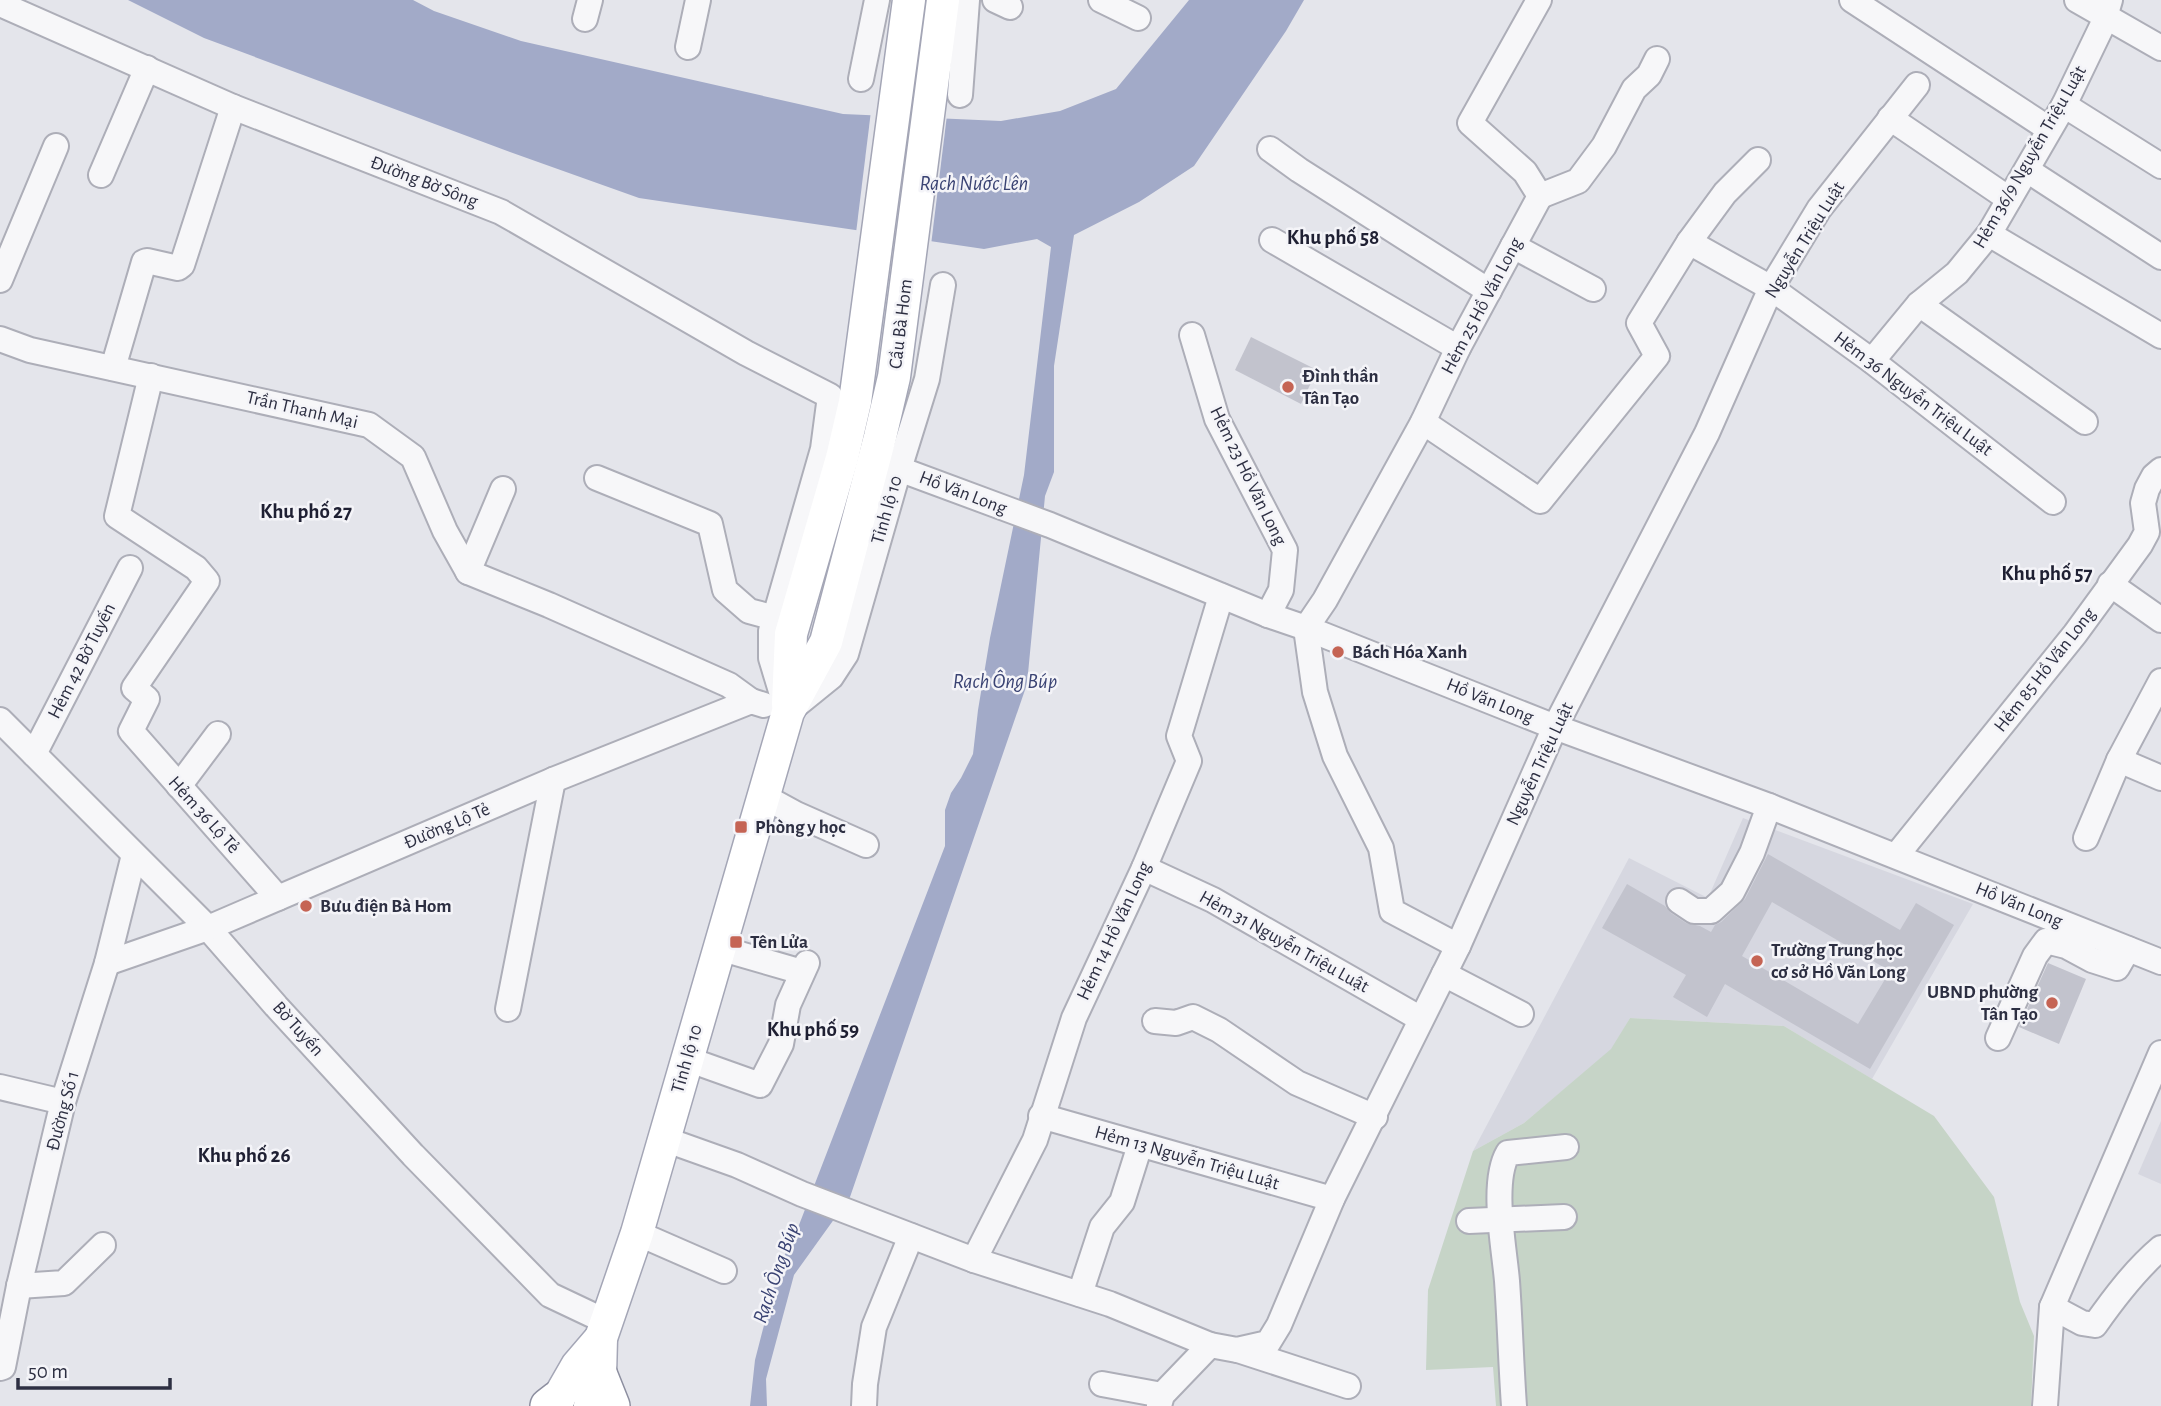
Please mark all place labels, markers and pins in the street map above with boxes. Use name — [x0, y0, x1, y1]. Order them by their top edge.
place label: Đình thần Tân Tạo — [1302, 366, 1379, 408]
marker: Đình thần Tân Tạo — [1280, 379, 1296, 395]
place label: Bách Hóa Xanh — [1352, 643, 1467, 662]
marker: Bách Hóa Xanh — [1330, 644, 1346, 660]
place label: Phòng y học — [755, 818, 846, 837]
marker: Phòng y học — [733, 819, 749, 835]
place label: Bưu điện Bà Hom — [320, 897, 452, 916]
marker: Bưu điện Bà Hom — [298, 898, 314, 914]
place label: Tên Lửa — [750, 933, 808, 952]
marker: Tên Lửa — [728, 934, 744, 950]
place label: Trường Trung học cơ sở Hồ Văn Long — [1771, 941, 1906, 982]
marker: Trường Trung học cơ sở Hồ Văn Long — [1749, 953, 1765, 969]
place label: UBND phường Tân Tạo — [1927, 983, 2038, 1024]
marker: UBND phường Tân Tạo — [2044, 995, 2060, 1011]

